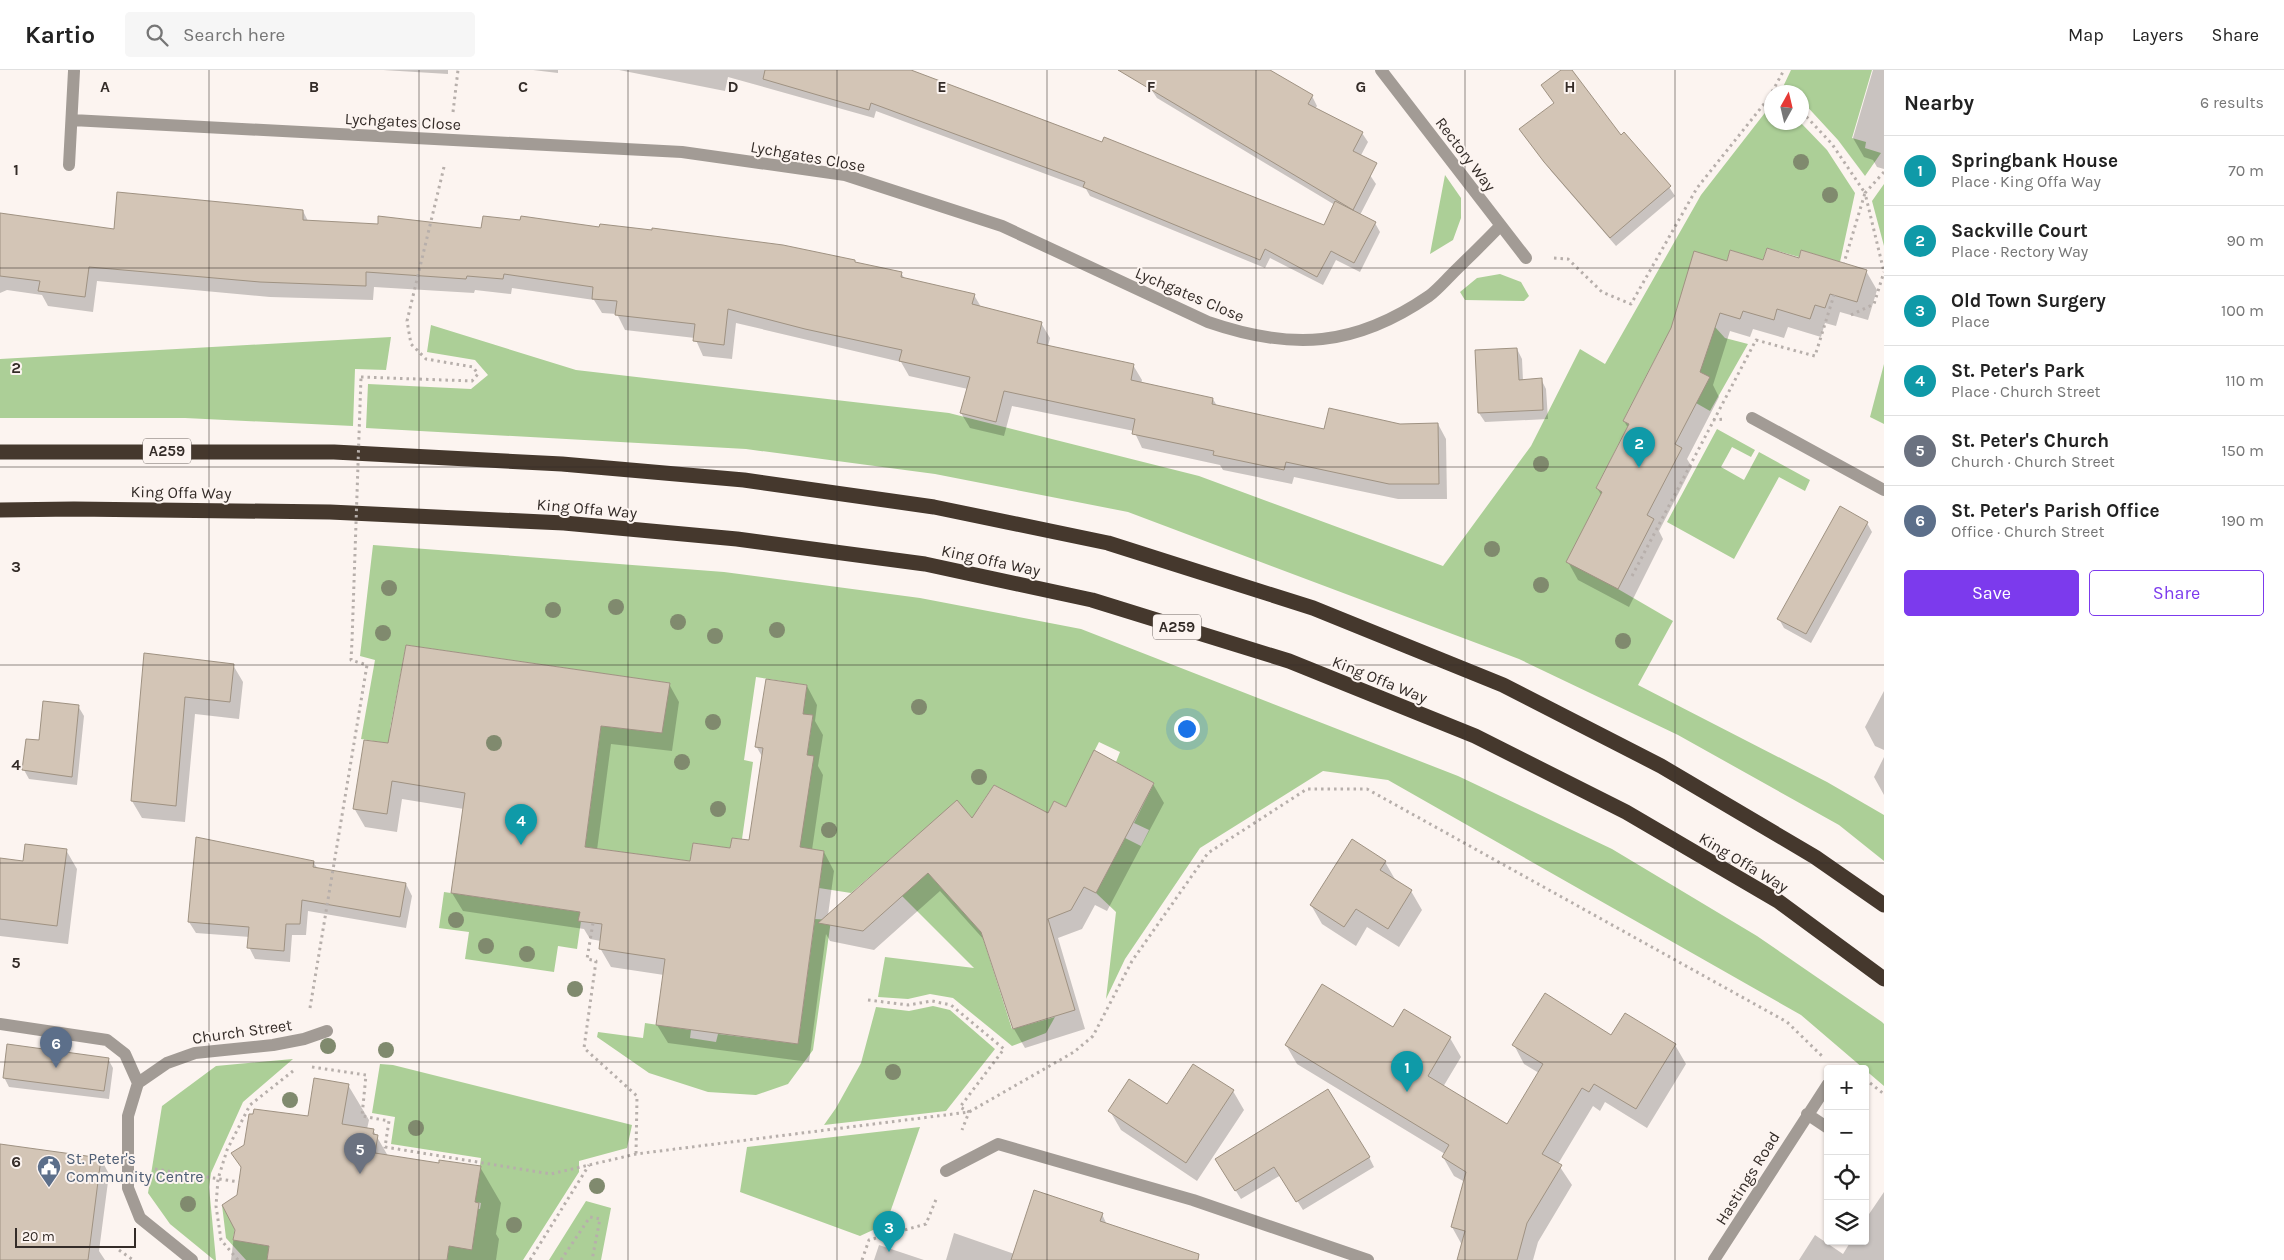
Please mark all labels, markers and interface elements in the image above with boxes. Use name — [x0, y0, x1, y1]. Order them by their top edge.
search box — [125, 12, 475, 57]
text: Kartio — [25, 21, 95, 49]
icon: search — [143, 21, 171, 49]
text: Search here — [183, 24, 285, 46]
text: Map — [2068, 24, 2104, 46]
text: Layers — [2132, 24, 2184, 46]
text: Share — [2212, 24, 2259, 46]
text: A — [100, 77, 110, 96]
text: B — [309, 77, 319, 96]
text: C — [518, 77, 528, 96]
text: D — [728, 77, 739, 96]
text: E — [937, 77, 947, 96]
text: F — [1147, 77, 1156, 96]
text: G — [1356, 77, 1366, 96]
text: H — [1564, 77, 1576, 96]
north arrow — [1764, 85, 1809, 130]
text: Nearby — [1904, 91, 1974, 115]
text: 6 results — [2200, 93, 2264, 112]
street label: Lychgates Close — [344, 109, 462, 134]
street label: Rectory Way — [1431, 113, 1500, 196]
street label: Lychgates Close — [749, 137, 867, 176]
text: Springbank House — [1951, 150, 2118, 172]
text: 1 — [13, 160, 19, 179]
text: 1 — [1917, 161, 1923, 180]
text: 70 m — [2228, 161, 2264, 180]
text: Place · King Offa Way — [1951, 172, 2101, 191]
text: Sackville Court — [1951, 220, 2088, 242]
text: 2 — [1915, 231, 1925, 250]
text: 90 m — [2226, 231, 2264, 250]
text: Place · Rectory Way — [1951, 242, 2088, 261]
street label: Lychgates Close — [1133, 263, 1247, 326]
text: Old Town Surgery — [1951, 290, 2106, 312]
text: 3 — [1915, 301, 1925, 320]
text: 100 m — [2221, 301, 2264, 320]
text: Place — [1951, 312, 1990, 331]
text: 2 — [11, 358, 21, 377]
text: St. Peter's Park — [1951, 360, 2085, 382]
text: 4 — [1915, 371, 1925, 390]
text: 110 m — [2225, 371, 2264, 390]
text: Place · Church Street — [1951, 382, 2101, 401]
pin: 2 — [1623, 427, 1655, 468]
text: St. Peter's Church — [1951, 430, 2109, 452]
road number: A259 — [143, 438, 191, 464]
text: 5 — [1915, 441, 1925, 460]
text: 150 m — [2221, 441, 2264, 460]
text: Church · Church Street — [1951, 452, 2115, 471]
street label: King Offa Way — [130, 482, 232, 503]
street label: King Offa Way — [536, 495, 639, 522]
text: St. Peter's Parish Office — [1951, 500, 2160, 522]
text: 6 — [1915, 511, 1925, 530]
text: 190 m — [2221, 511, 2264, 530]
text: Office · Church Street — [1951, 522, 2105, 541]
street label: King Offa Way — [940, 541, 1043, 580]
text: 3 — [11, 557, 21, 576]
button: Save — [1904, 570, 2079, 616]
button: Share — [2089, 570, 2264, 616]
road number: A259 — [1153, 614, 1201, 640]
street label: King Offa Way — [1329, 652, 1431, 707]
your location — [1174, 716, 1200, 742]
text: 4 — [11, 755, 21, 774]
pin: 4 — [505, 804, 537, 845]
street label: King Offa Way — [1696, 828, 1792, 897]
text: 5 — [11, 953, 21, 972]
street label: Church Street — [191, 1015, 293, 1048]
pin: 6 — [40, 1027, 72, 1068]
pin: 1 — [1391, 1051, 1423, 1092]
map controls — [1824, 1065, 1869, 1245]
button: + — [1824, 1065, 1869, 1110]
button: − — [1824, 1110, 1869, 1155]
street label: Hastings Road — [1711, 1128, 1784, 1228]
pin: 5 — [344, 1133, 376, 1174]
place label: St. Peter's Community Centre — [66, 1149, 204, 1186]
text: 6 — [11, 1152, 21, 1171]
public building icon: St. Peter's Community Centre — [36, 1154, 62, 1188]
button: locate — [1824, 1155, 1869, 1200]
button: layers — [1824, 1200, 1869, 1245]
pin: 3 — [873, 1211, 905, 1252]
scale bar — [15, 1225, 136, 1248]
text: 20 m — [22, 1228, 55, 1245]

